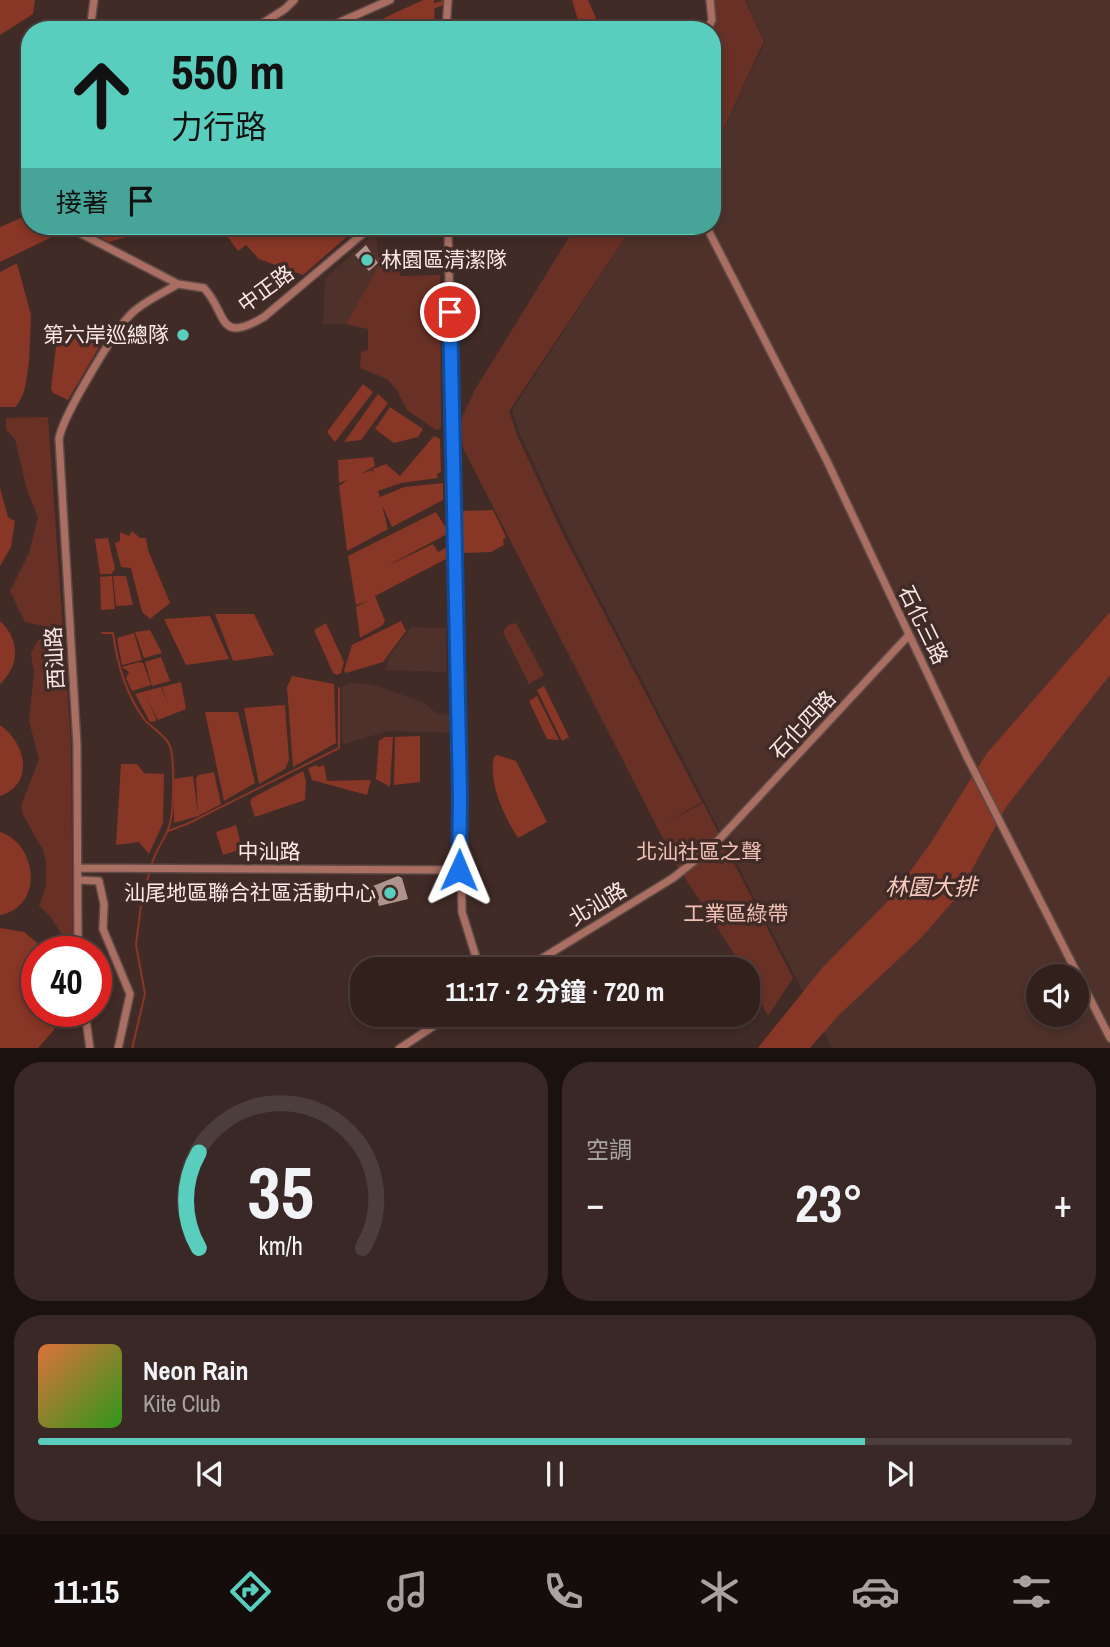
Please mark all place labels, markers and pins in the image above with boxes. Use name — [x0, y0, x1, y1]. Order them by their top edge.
place label: 林園區清潔隊 — [381, 245, 507, 274]
marker: 林園區清潔隊 — [359, 252, 375, 268]
pin — [420, 282, 480, 342]
place label: 第六岸巡總隊 — [43, 320, 169, 349]
marker: 第六岸巡總隊 — [175, 327, 191, 343]
place label: 汕尾地區聯合社區活動中心 — [124, 878, 376, 907]
marker: 汕尾地區聯合社區活動中心 — [382, 885, 398, 901]

